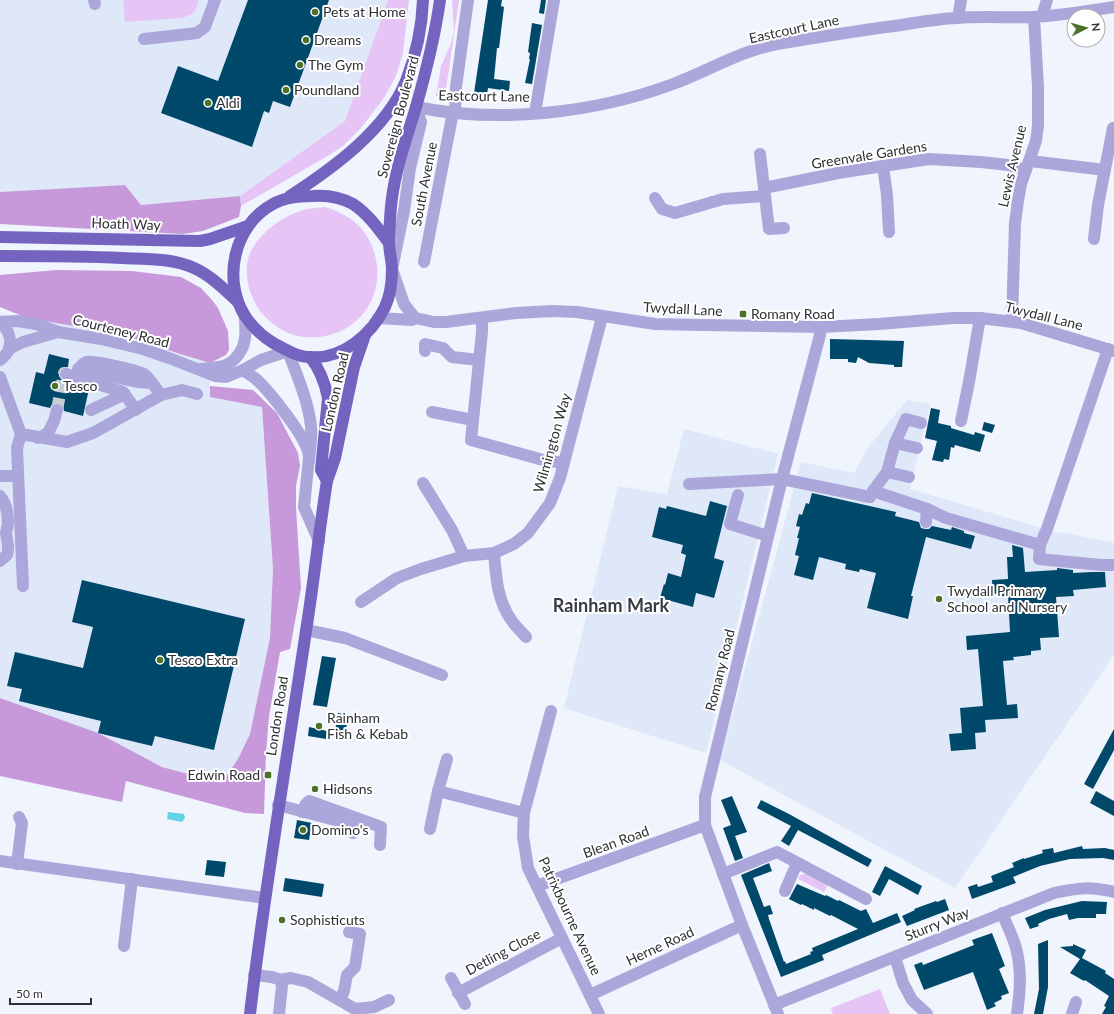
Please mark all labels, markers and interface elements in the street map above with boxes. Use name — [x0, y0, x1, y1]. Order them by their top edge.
place label: Pets at Home — [323, 3, 406, 20]
marker: Pets at Home — [310, 7, 320, 17]
north arrow — [1066, 8, 1106, 48]
street label: Eastcourt Lane — [747, 11, 840, 46]
text: N — [1090, 22, 1103, 32]
place label: Dreams — [314, 31, 361, 48]
marker: Dreams — [301, 35, 311, 45]
street label: Sovereign Boulevard — [373, 54, 422, 180]
place label: The Gym — [308, 56, 364, 73]
marker: The Gym — [295, 60, 305, 70]
place label: Poundland — [294, 81, 359, 98]
marker: Poundland — [281, 85, 291, 95]
street label: Eastcourt Lane — [438, 86, 530, 105]
place label: Aldi — [216, 94, 240, 111]
marker: Aldi — [203, 98, 213, 108]
street label: Lewis Avenue — [994, 123, 1029, 209]
street label: Greenvale Gardens — [810, 137, 928, 172]
street label: South Avenue — [407, 140, 440, 228]
street label: Hoath Way — [91, 214, 162, 233]
street label: Twydall Lane — [643, 298, 723, 319]
street label: Twydall Lane — [1004, 298, 1085, 333]
place label: Romany Road — [751, 305, 835, 322]
marker: Romany Road — [738, 309, 748, 319]
street label: Courteney Road — [71, 310, 171, 351]
street label: London Road — [317, 351, 352, 433]
place label: Tesco — [63, 377, 98, 394]
marker: Tesco — [50, 381, 60, 391]
street label: Wilmington Way — [529, 390, 574, 495]
place label: Twydall Primary School and Nursery — [947, 582, 1068, 615]
district label: Rainham Mark — [553, 594, 670, 616]
marker: Twydall Primary School and Nursery — [934, 594, 944, 604]
street label: Romany Road — [701, 627, 738, 713]
place label: Tesco Extra — [168, 651, 238, 668]
marker: Tesco Extra — [155, 655, 165, 665]
street label: London Road — [262, 675, 291, 757]
place label: Rainham Fish & Kebab — [327, 709, 408, 742]
marker: Rainham Fish & Kebab — [314, 721, 324, 731]
place label: Edwin Road — [188, 766, 260, 783]
marker: Edwin Road — [263, 770, 273, 780]
place label: Hidsons — [323, 780, 373, 797]
marker: Hidsons — [310, 784, 320, 794]
place label: Domino's — [311, 821, 369, 838]
street label: Blean Road — [580, 822, 651, 861]
marker: Domino's — [298, 825, 308, 835]
street label: Patrixbourne Avenue — [536, 854, 605, 978]
street label: Sturry Way — [902, 903, 972, 944]
place label: Sophisticuts — [290, 911, 365, 928]
marker: Sophisticuts — [277, 915, 287, 925]
street label: Herne Road — [623, 922, 696, 969]
street label: Detling Close — [462, 925, 543, 978]
scale bar — [10, 980, 91, 1006]
text: 50 m — [16, 986, 43, 1001]

